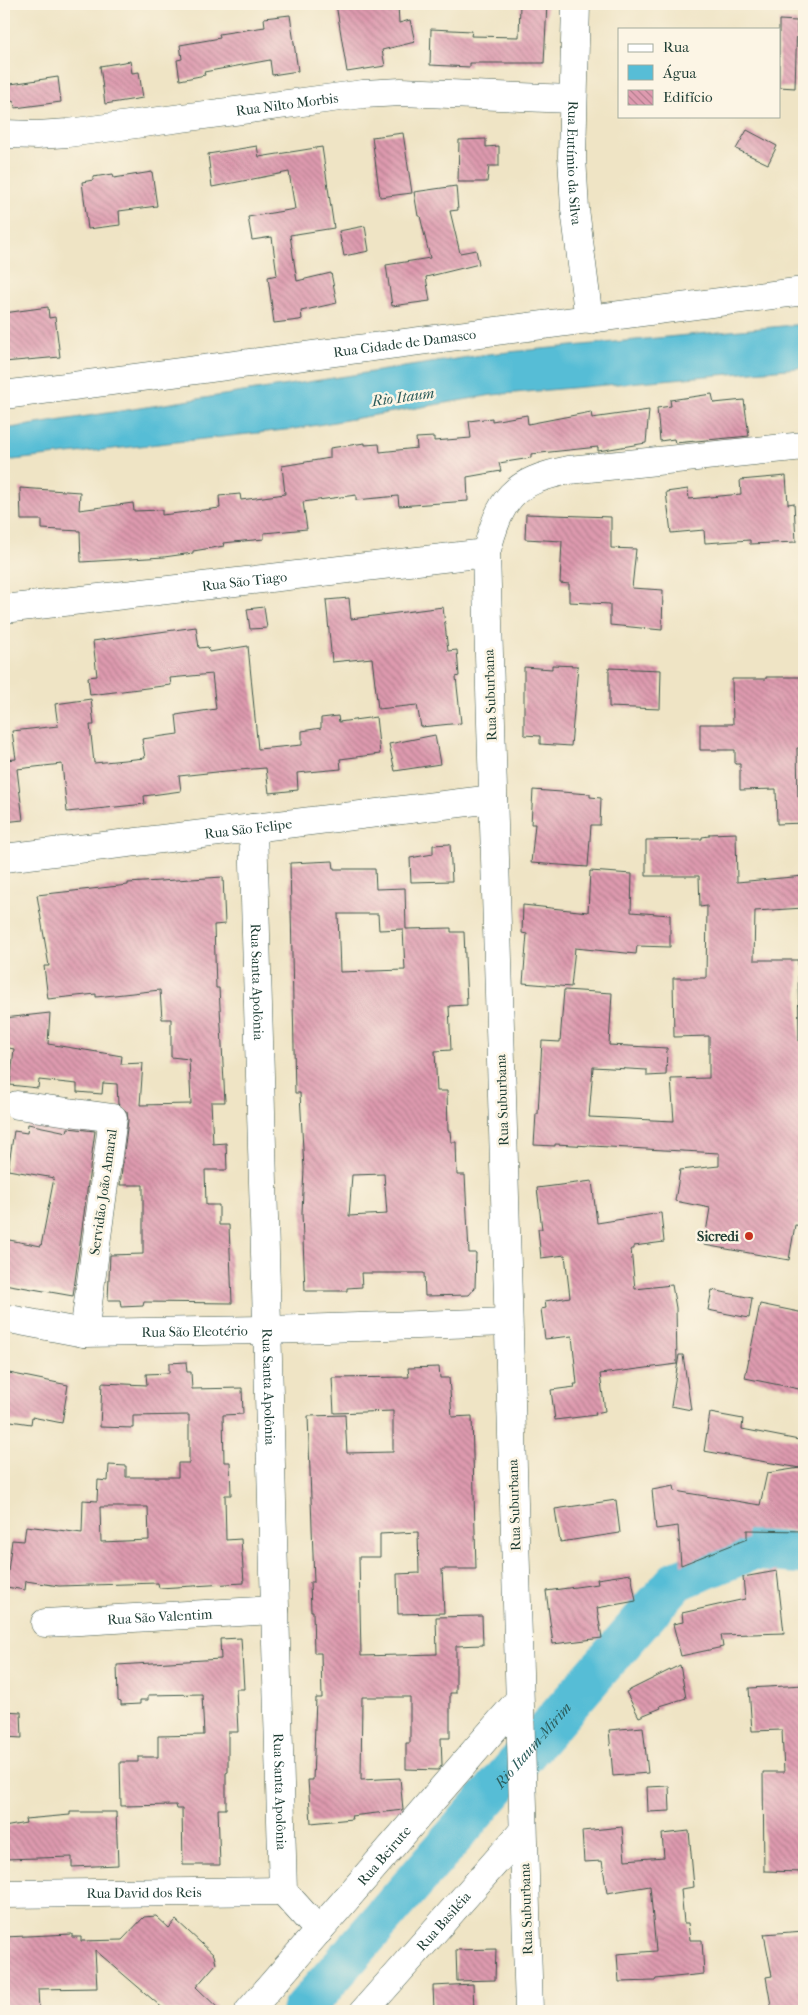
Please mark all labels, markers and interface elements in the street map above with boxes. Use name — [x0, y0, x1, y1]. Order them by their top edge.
legend — [618, 28, 780, 118]
text: Rua — [663, 38, 690, 56]
text: Água — [662, 64, 697, 82]
text: Edifício — [663, 88, 713, 106]
street label: Rua Nilto Morbis — [235, 89, 339, 120]
street label: Rua Eutímio da Silva — [563, 101, 585, 227]
street label: Rua Cidade de Damasco — [332, 326, 477, 361]
water label: Rio Itaum — [370, 384, 436, 410]
street label: Rua São Tiago — [201, 568, 288, 595]
street label: Rua Suburbana — [480, 648, 501, 741]
street label: Rua São Felipe — [204, 815, 293, 843]
street label: Rua Santa Apolônia — [247, 923, 267, 1041]
street label: Rua Suburbana — [492, 1053, 513, 1146]
street label: Servidão João Amaral — [86, 1128, 121, 1256]
place label: Sicredi — [697, 1228, 740, 1245]
marker: Sicredi — [743, 1230, 755, 1242]
street label: Rua São Eleotério — [141, 1322, 248, 1341]
street label: Rua Santa Apolônia — [258, 1328, 278, 1446]
street label: Rua Suburbana — [504, 1458, 525, 1551]
street label: Rua São Valentim — [107, 1606, 213, 1628]
water label: Rio Itaum-Mirim — [490, 1699, 575, 1793]
street label: Rua Santa Apolônia — [270, 1733, 290, 1851]
street label: Rua Beirute — [354, 1822, 415, 1889]
street label: Rua Suburbana — [516, 1862, 537, 1955]
street label: Rua David dos Reis — [86, 1884, 202, 1902]
street label: Rua Basiléia — [413, 1888, 475, 1955]

